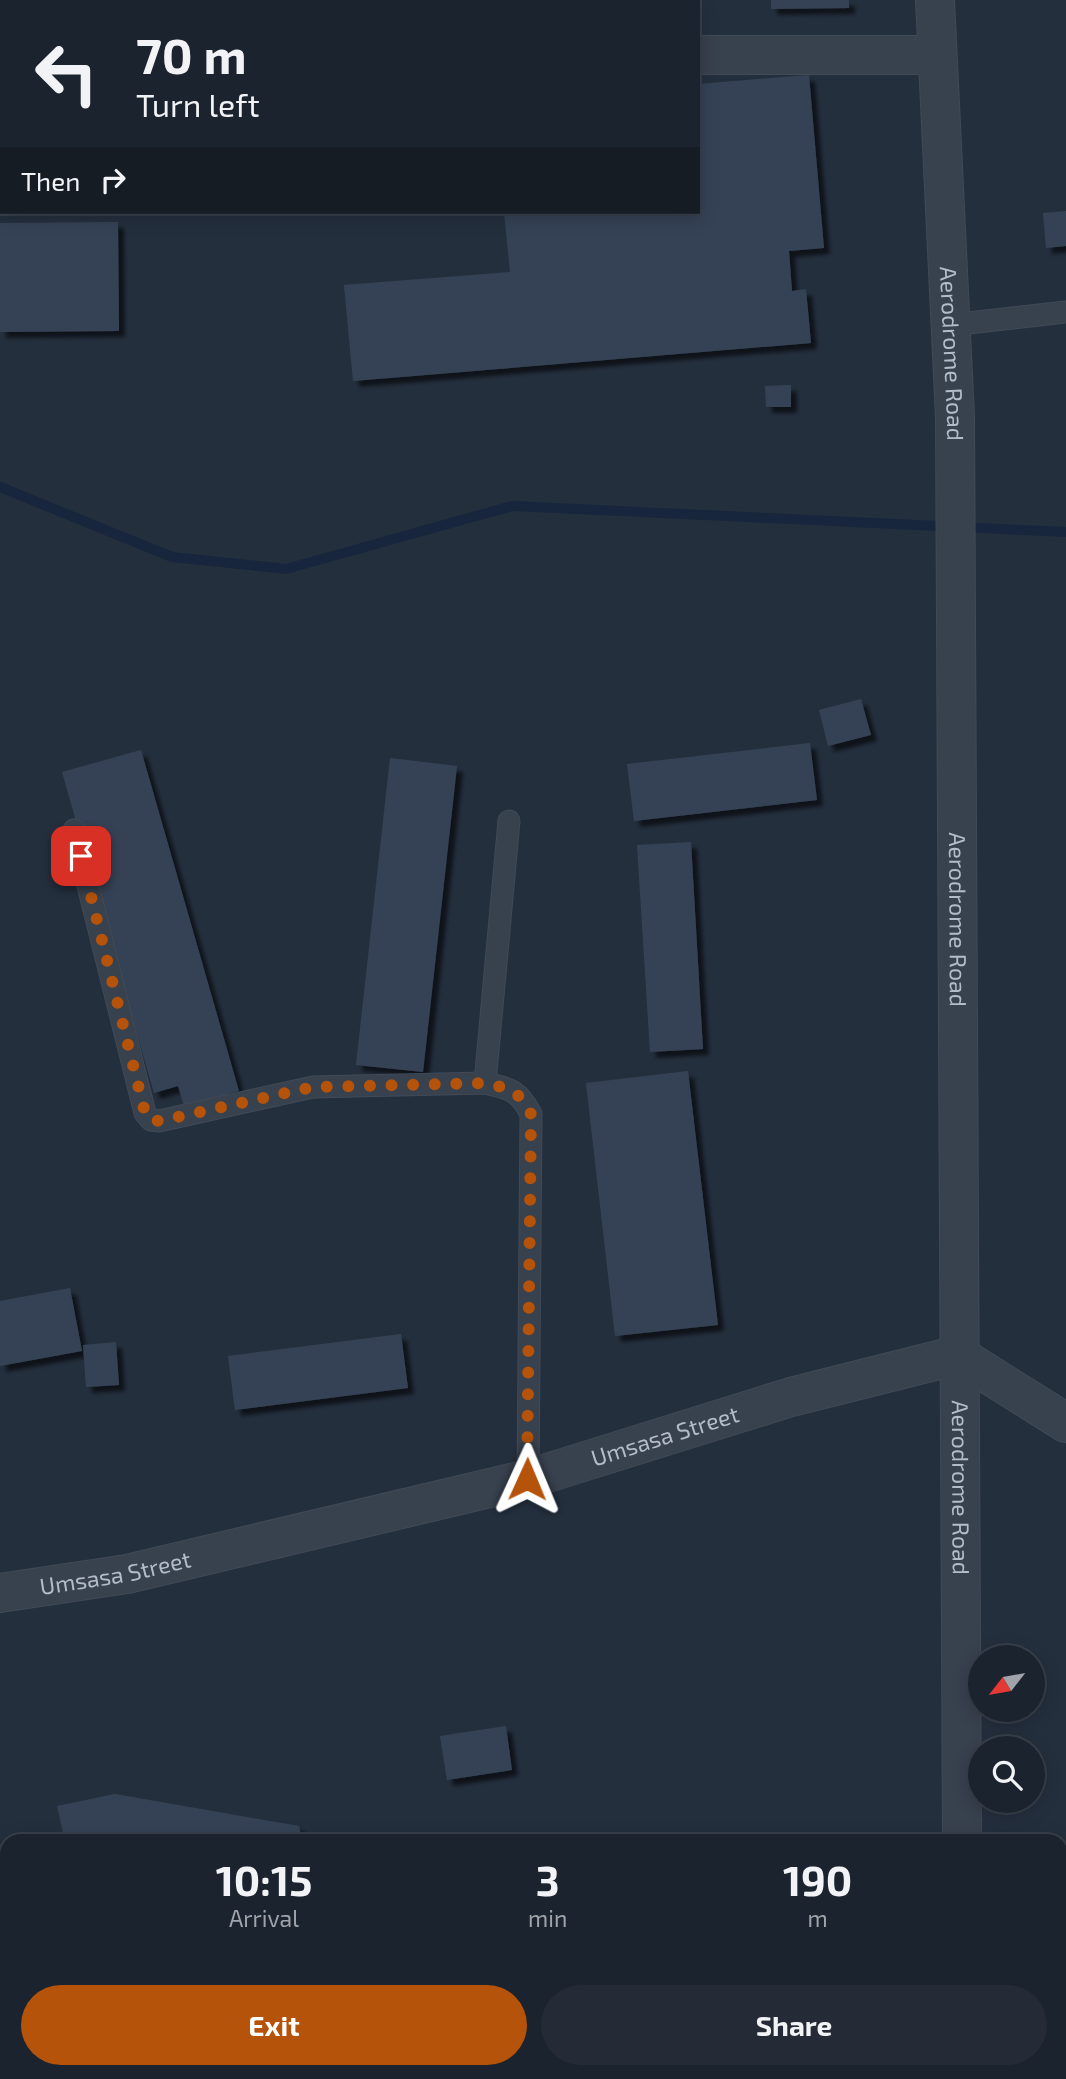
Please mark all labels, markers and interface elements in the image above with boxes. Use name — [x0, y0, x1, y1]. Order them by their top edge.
text: 70 m — [136, 25, 247, 84]
icon: left — [21, 28, 112, 119]
text: Turn left — [136, 85, 260, 123]
icon: right — [94, 161, 132, 199]
text: Then — [21, 165, 80, 196]
street label: Aerodrome Road — [935, 266, 970, 441]
pin — [51, 826, 111, 886]
street label: Aerodrome Road — [944, 832, 973, 1007]
icon: arrive — [62, 837, 100, 875]
street label: Umsasa Street — [587, 1399, 742, 1472]
street label: Aerodrome Road — [947, 1400, 976, 1575]
position arrow — [490, 1442, 564, 1516]
street label: Umsasa Street — [38, 1544, 194, 1600]
north arrow — [968, 1645, 1045, 1722]
map controls — [968, 1645, 1045, 1813]
button: search — [968, 1736, 1045, 1813]
text: 10:15 — [216, 1854, 312, 1904]
text: 3 — [536, 1854, 560, 1904]
text: 190 — [783, 1854, 852, 1904]
text: Arrival — [229, 1904, 299, 1932]
text: min — [528, 1904, 567, 1932]
text: m — [808, 1904, 828, 1932]
button: Exit — [21, 1985, 527, 2065]
button: Share — [541, 1985, 1047, 2065]

